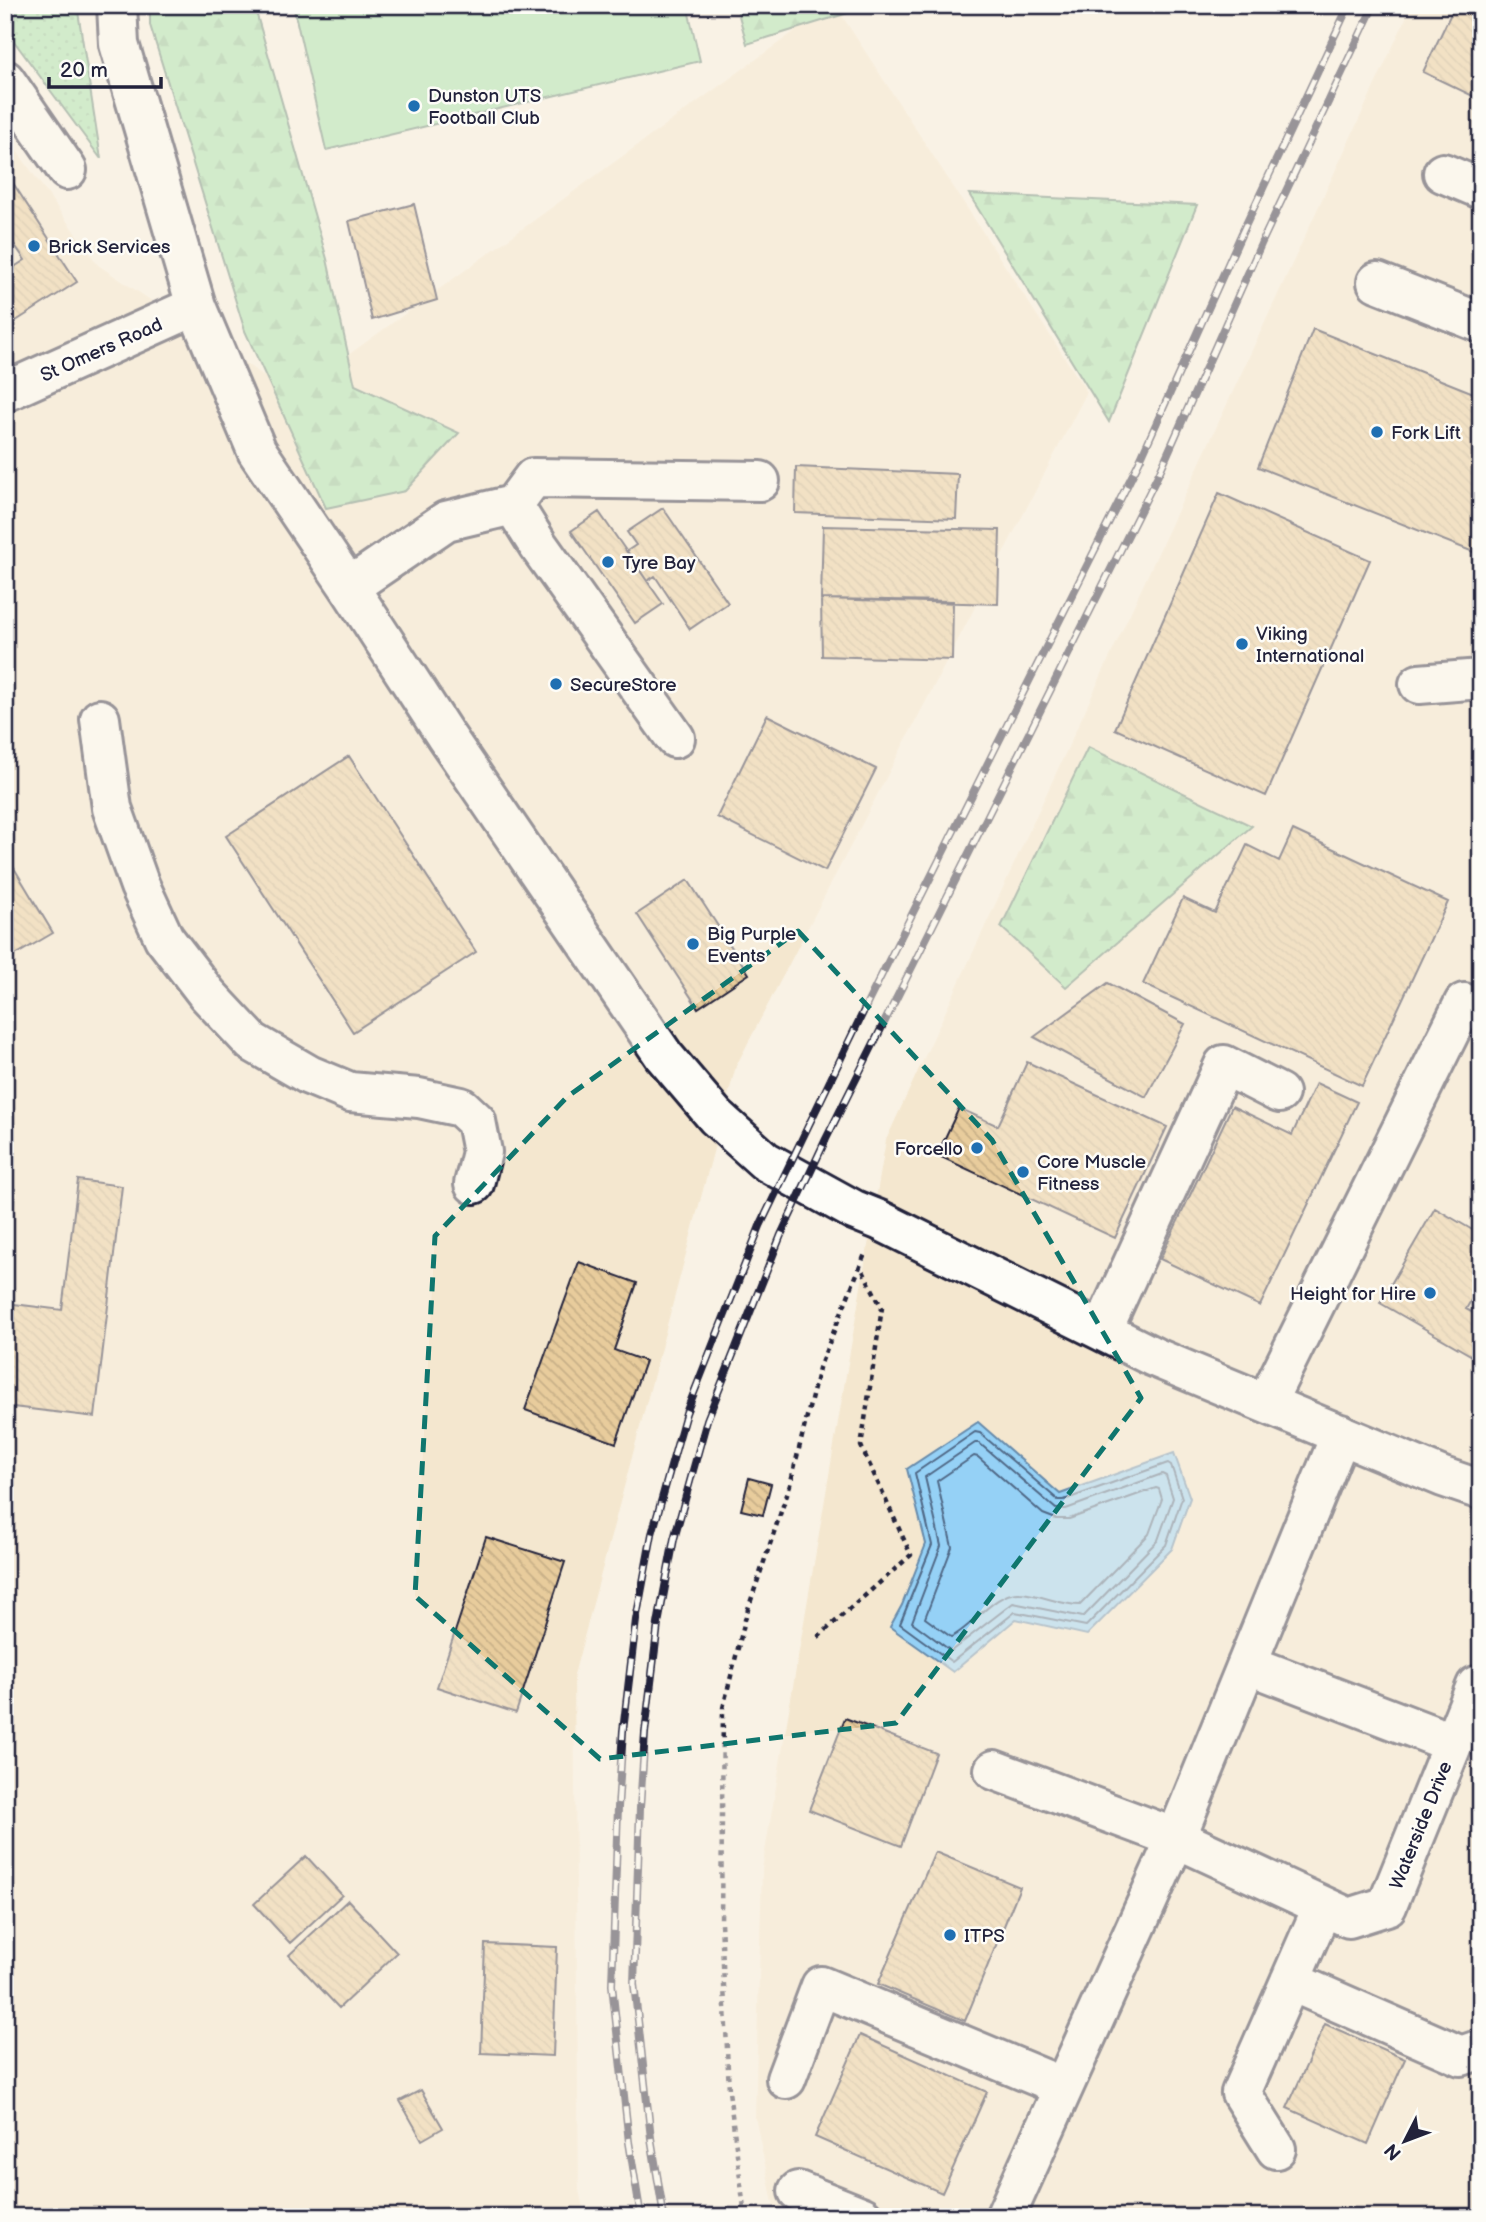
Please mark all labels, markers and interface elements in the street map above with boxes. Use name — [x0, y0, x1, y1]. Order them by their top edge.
scale bar — [49, 46, 161, 90]
text: 20 m — [60, 58, 108, 83]
place label: Dunston UTS Football Club — [428, 85, 541, 130]
marker: Dunston UTS Football Club — [406, 98, 422, 114]
place label: Brick Services — [48, 236, 170, 259]
marker: Brick Services — [26, 238, 42, 254]
street label: St Omers Road — [37, 313, 166, 388]
place label: Fork Lift — [1391, 422, 1461, 445]
marker: Fork Lift — [1369, 424, 1385, 440]
place label: Tyre Bay — [622, 552, 696, 575]
marker: Tyre Bay — [600, 554, 616, 570]
place label: Viking International — [1256, 623, 1364, 668]
marker: Viking International — [1234, 636, 1250, 652]
place label: SecureStore — [570, 674, 677, 697]
marker: SecureStore — [548, 676, 564, 692]
place label: Big Purple Events — [707, 923, 796, 968]
marker: Big Purple Events — [685, 936, 701, 952]
place label: Forcello — [894, 1138, 963, 1161]
marker: Forcello — [969, 1140, 985, 1156]
place label: Core Muscle Fitness — [1037, 1151, 1146, 1196]
marker: Core Muscle Fitness — [1015, 1164, 1031, 1180]
place label: Height for Hire — [1290, 1283, 1416, 1306]
marker: Height for Hire — [1422, 1285, 1438, 1301]
street label: Waterside Drive — [1385, 1758, 1458, 1893]
place label: ITPS — [964, 1925, 1005, 1948]
marker: ITPS — [942, 1927, 958, 1943]
north arrow — [1370, 2106, 1440, 2176]
text: N — [1380, 2138, 1407, 2164]

